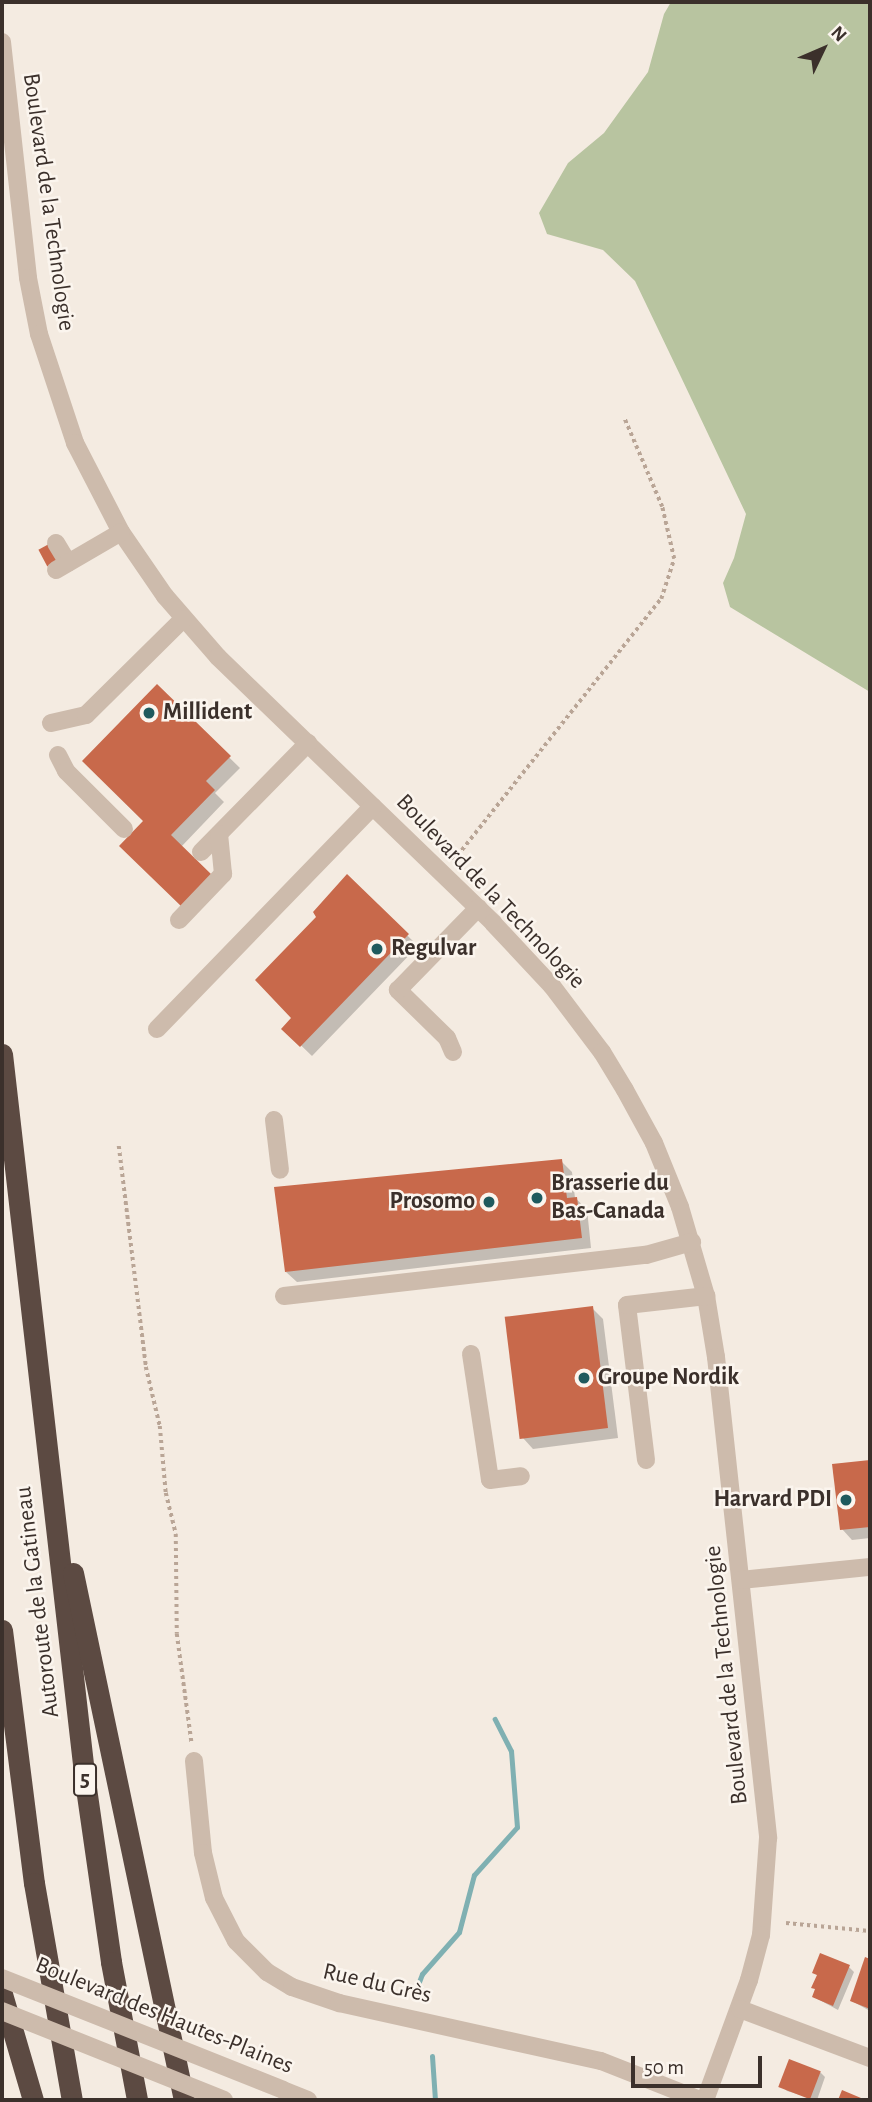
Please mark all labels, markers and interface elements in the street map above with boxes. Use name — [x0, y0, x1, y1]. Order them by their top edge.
north arrow — [788, 14, 858, 84]
text: N — [827, 23, 850, 45]
street label: Boulevard de la Technologie — [16, 71, 80, 333]
place label: Millident — [163, 699, 252, 727]
marker: Millident — [141, 705, 157, 721]
street label: Boulevard de la Technologie — [389, 788, 591, 996]
place label: Regulvar — [391, 935, 476, 963]
marker: Regulvar — [369, 941, 385, 957]
place label: Brasserie du Bas-Canada — [551, 1170, 669, 1226]
place label: Prosomo — [390, 1188, 475, 1216]
marker: Brasserie du Bas-Canada — [529, 1190, 545, 1206]
marker: Prosomo — [481, 1194, 497, 1210]
place label: Groupe Nordik — [598, 1364, 739, 1392]
marker: Groupe Nordik — [576, 1370, 592, 1386]
street label: Autoroute de la Gatineau — [10, 1485, 66, 1719]
place label: Harvard PDI — [713, 1486, 832, 1514]
marker: Harvard PDI — [838, 1492, 854, 1508]
street label: Boulevard de la Technologie — [699, 1544, 755, 1806]
road number: 5 — [73, 1760, 97, 1800]
street label: Boulevard des Hautes-Plaines — [31, 1951, 297, 2081]
street label: Rue du Grès — [320, 1958, 434, 2010]
scale bar — [634, 2042, 765, 2086]
text: 50 m — [644, 2057, 684, 2078]

